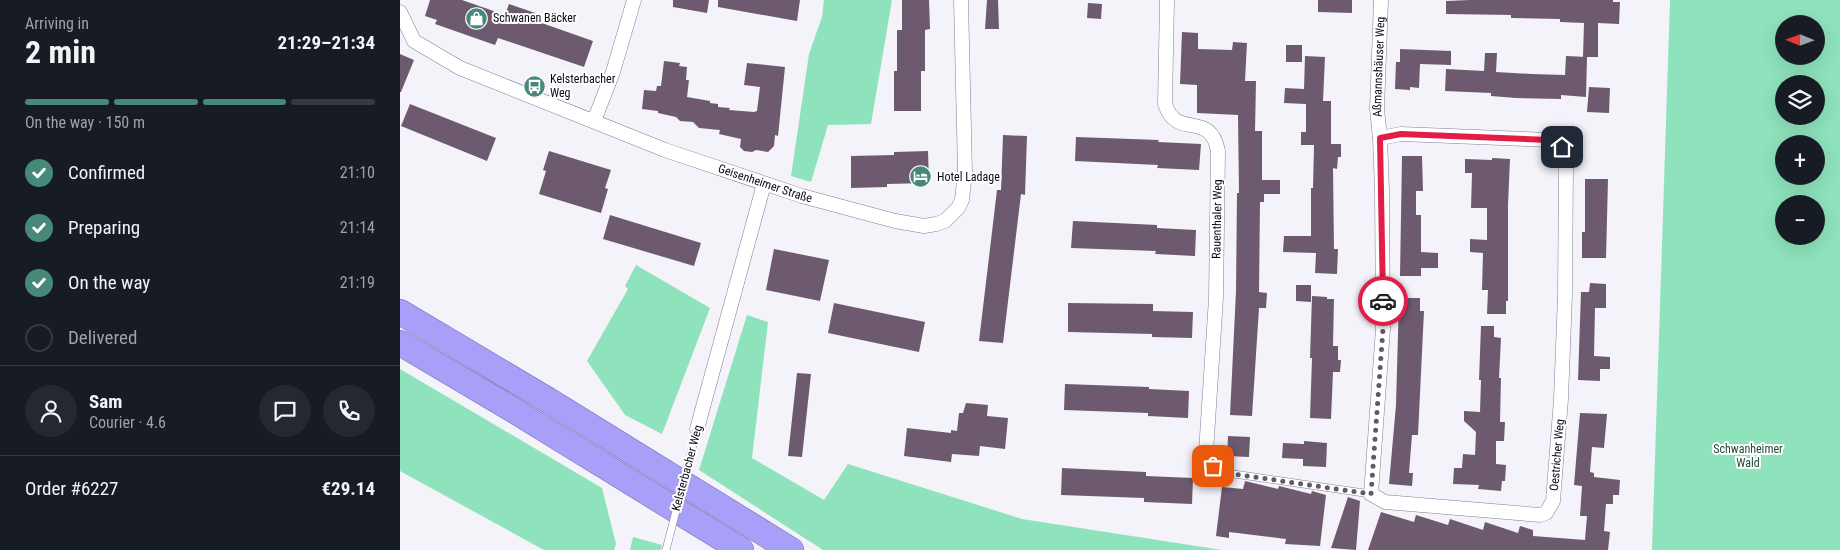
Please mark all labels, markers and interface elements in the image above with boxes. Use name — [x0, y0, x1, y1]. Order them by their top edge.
shop icon: Schwanen Bäcker — [465, 6, 489, 30]
place label: Schwanen Bäcker — [493, 11, 577, 25]
text: Arriving in — [25, 14, 89, 33]
north arrow — [1775, 15, 1825, 65]
map controls — [1775, 15, 1825, 245]
street label: Aßmannshäuser Weg — [1370, 16, 1387, 118]
text: 21:29–21:34 — [277, 31, 375, 54]
text: 2 min — [25, 33, 96, 71]
place label: Kelsterbacher Weg — [550, 72, 616, 100]
bus stop icon: Kelsterbacher Weg — [522, 74, 546, 98]
button: layers — [1775, 75, 1825, 125]
text: On the way · 150 m — [25, 113, 145, 132]
pin — [1541, 126, 1583, 168]
icon: home — [1548, 133, 1576, 161]
button: + — [1775, 135, 1825, 185]
icon: check — [25, 159, 53, 187]
text: Confirmed — [68, 161, 145, 184]
street label: Geisenheimer Straße — [716, 161, 814, 206]
text: 21:10 — [340, 163, 375, 182]
hotel icon: Hotel Ladage — [909, 165, 933, 189]
place label: Hotel Ladage — [937, 170, 1000, 184]
street label: Rauenthaler Weg — [1209, 179, 1225, 259]
button: − — [1775, 195, 1825, 245]
icon: check — [25, 214, 53, 242]
text: Preparing — [68, 216, 140, 239]
text: 21:14 — [340, 218, 375, 237]
icon: check — [25, 269, 53, 297]
text: On the way — [68, 271, 150, 294]
text: 21:19 — [340, 273, 375, 292]
courier — [1358, 276, 1408, 326]
icon: car — [1369, 287, 1397, 315]
text: Delivered — [68, 326, 137, 349]
button: person — [25, 385, 77, 437]
button: chat — [259, 385, 311, 437]
button: phone — [323, 385, 375, 437]
text: Sam — [89, 390, 122, 413]
text: Courier · 4.6 — [89, 413, 166, 432]
street label: Oestricher Weg — [1547, 418, 1567, 492]
street label: Kelsterbacher Weg — [669, 423, 705, 513]
park label: Schwanheimer Wald — [1713, 442, 1783, 470]
pin — [1192, 445, 1234, 487]
icon: bag — [1199, 452, 1227, 480]
text: Order #6227 — [25, 477, 118, 500]
text: €29.14 — [321, 477, 375, 500]

